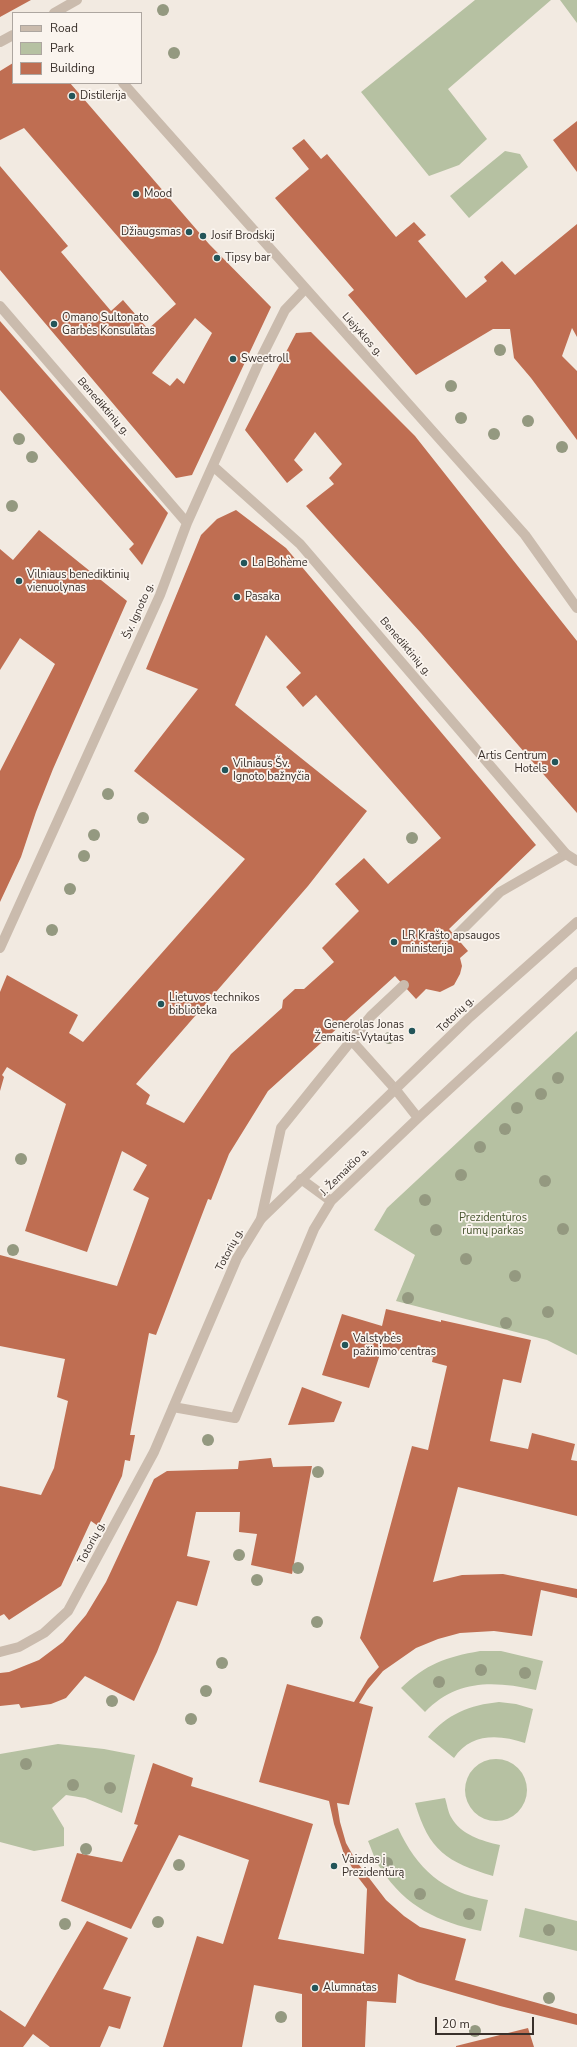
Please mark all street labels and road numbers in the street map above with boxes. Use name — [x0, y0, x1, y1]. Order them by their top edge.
street label: Liejyklos g. — [339, 310, 385, 360]
street label: Benediktinių g. — [74, 375, 132, 439]
street label: Šv. Ignoto g. — [121, 581, 157, 641]
street label: Benediktinių g. — [377, 615, 433, 679]
street label: Totorių g. — [435, 994, 477, 1036]
street label: J. Žemaičio a. — [318, 1145, 372, 1199]
street label: Totorių g. — [213, 1227, 247, 1273]
street label: Totorių g. — [75, 1520, 109, 1566]

